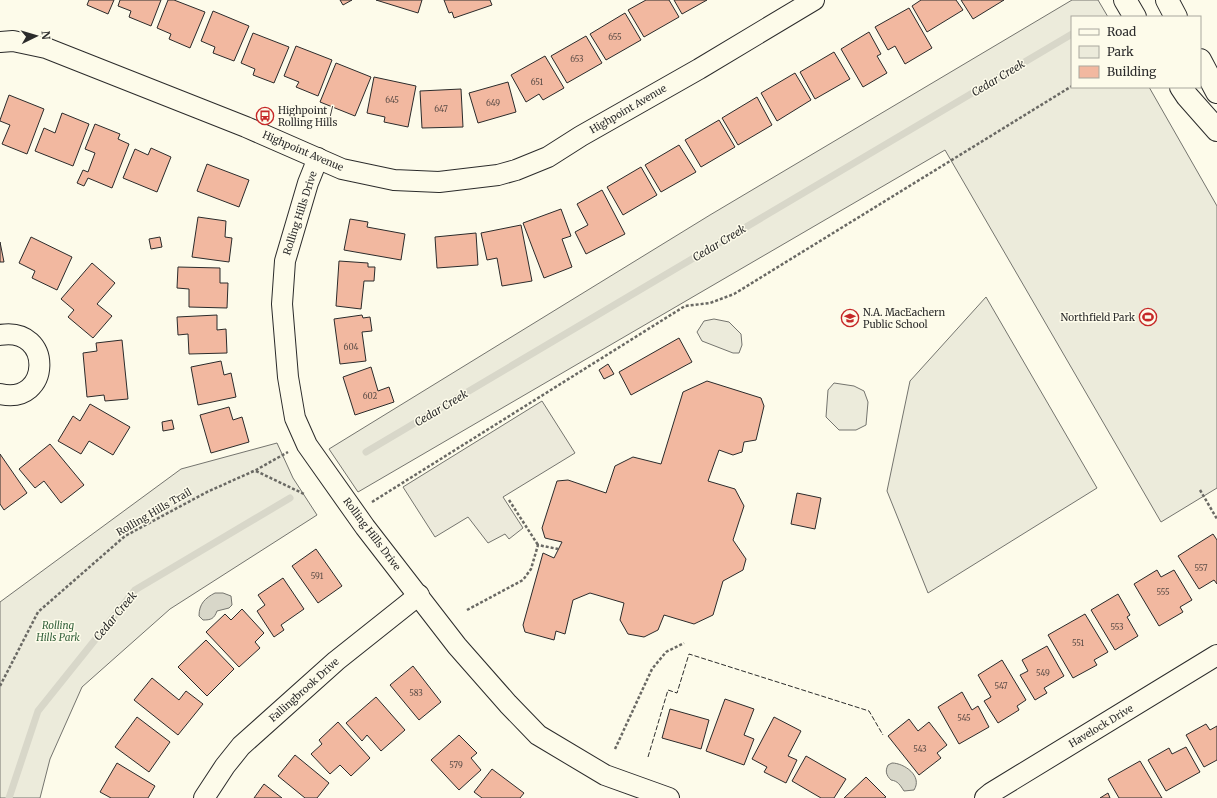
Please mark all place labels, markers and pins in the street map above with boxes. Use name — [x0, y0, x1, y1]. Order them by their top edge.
place label: Highpoint / Rolling Hills — [278, 104, 337, 129]
bus stop icon: Highpoint / Rolling Hills — [255, 106, 275, 126]
place label: N.A. MacEachern Public School — [863, 306, 945, 331]
sports icon: Northfield Park — [1138, 307, 1158, 327]
school or university icon: N.A. MacEachern Public School — [840, 308, 860, 328]
place label: Northfield Park — [1061, 311, 1136, 324]

